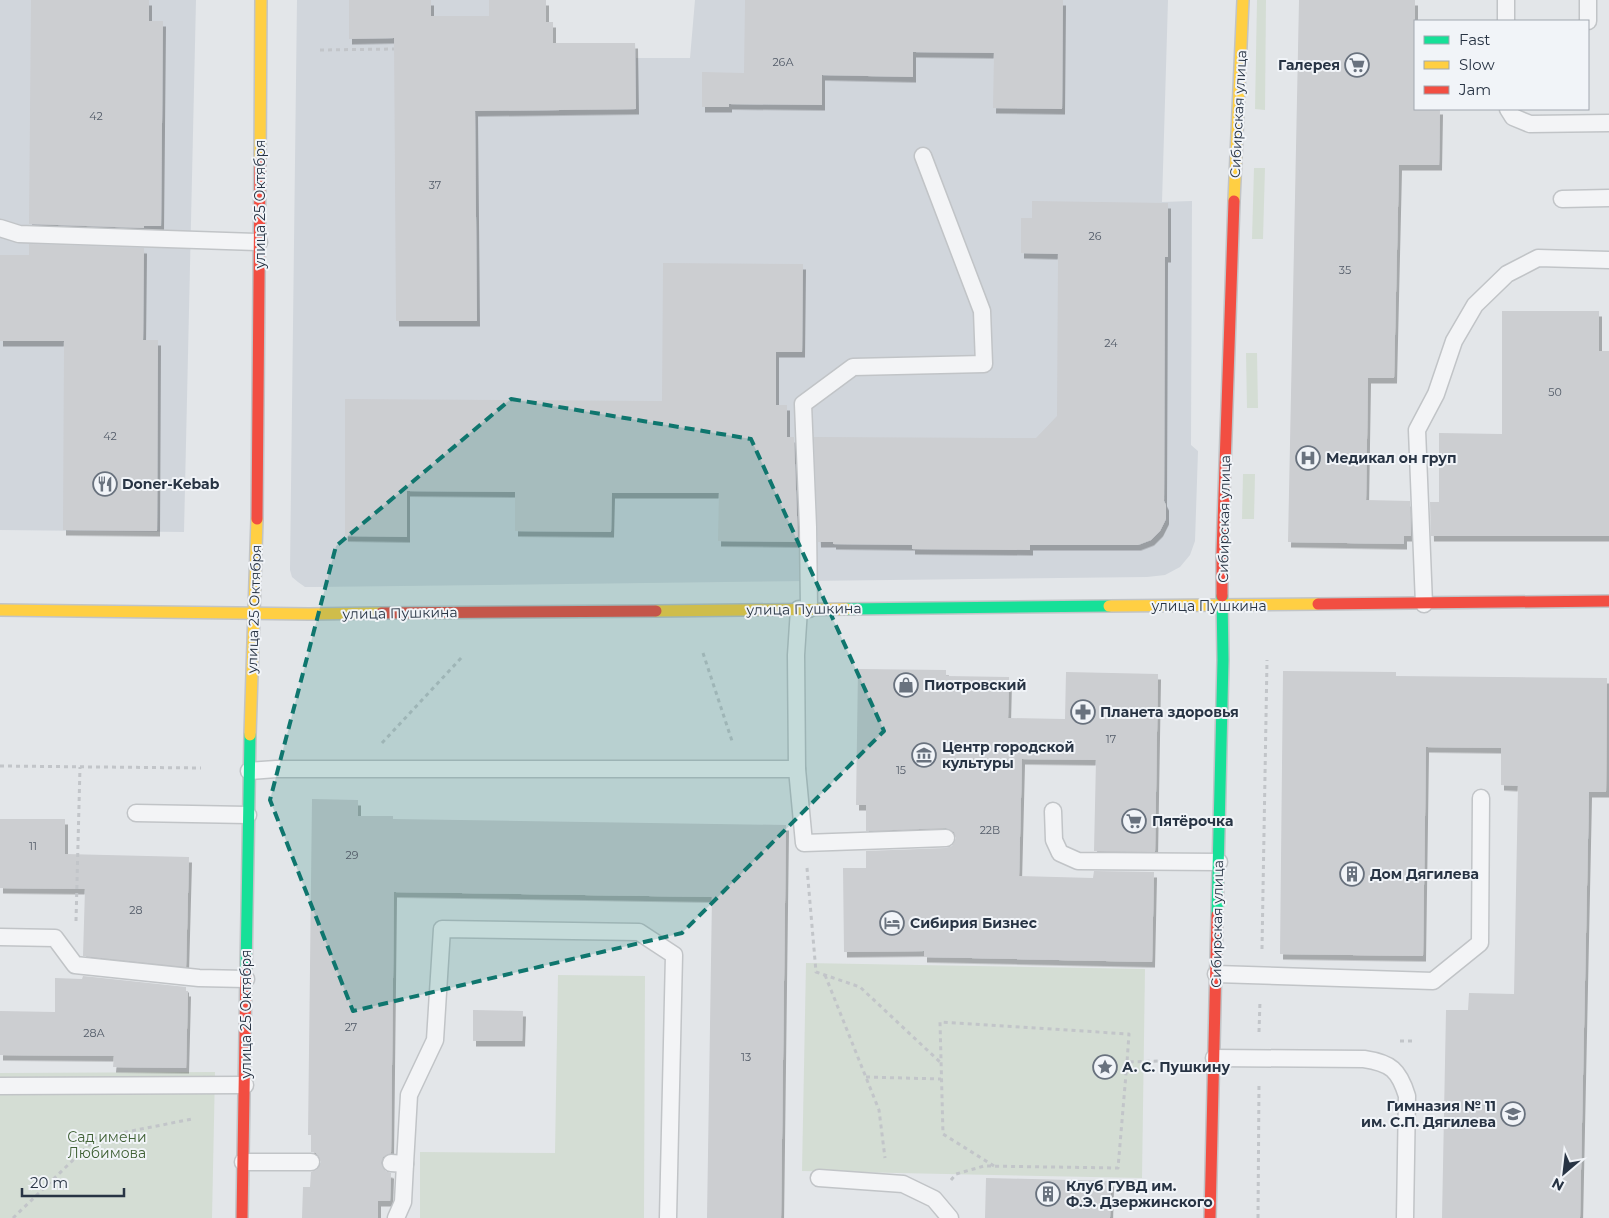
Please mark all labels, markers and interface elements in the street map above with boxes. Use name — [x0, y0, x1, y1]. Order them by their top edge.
legend — [1414, 20, 1589, 110]
text: Fast — [1459, 30, 1490, 49]
street label: Сибирская улица — [1226, 50, 1250, 178]
supermarket icon: Галерея — [1344, 52, 1370, 78]
house number: 26А — [772, 55, 794, 69]
text: Slow — [1459, 55, 1495, 74]
place label: Галерея — [1278, 56, 1340, 74]
text: Jam — [1458, 80, 1491, 99]
house number: 42 — [89, 109, 103, 123]
street label: улица 25 Октября — [251, 140, 269, 269]
house number: 37 — [429, 178, 441, 192]
house number: 26 — [1089, 229, 1102, 243]
house number: 35 — [1339, 263, 1351, 277]
house number: 24 — [1104, 336, 1118, 350]
house number: 50 — [1548, 385, 1562, 399]
house number: 42 — [103, 429, 117, 443]
hospital icon: Медикал он груп — [1295, 445, 1321, 471]
place label: Медикал он груп — [1326, 449, 1456, 467]
street label: Сибирская улица — [1214, 455, 1234, 583]
restaurant icon: Doner-Kebab — [92, 471, 118, 497]
place label: Doner-Kebab — [122, 475, 220, 493]
street label: улица 25 Октября — [243, 544, 265, 675]
street label: улица Пушкина — [1150, 597, 1267, 615]
street label: улица Пушкина — [745, 599, 862, 619]
street label: улица Пушкина — [341, 603, 458, 623]
shop icon: Пиотровский — [893, 672, 919, 698]
place label: Пиотровский — [924, 676, 1026, 694]
pharmacy icon: Планета здоровья — [1070, 699, 1096, 725]
place label: Планета здоровья — [1100, 703, 1239, 721]
house number: 17 — [1106, 732, 1116, 746]
place label: Центр городской культуры — [942, 738, 1074, 772]
museum icon: Центр городской культуры — [911, 742, 937, 768]
house number: 15 — [896, 763, 906, 777]
supermarket icon: Пятёрочка — [1121, 808, 1147, 834]
place label: Пятёрочка — [1152, 812, 1233, 830]
house number: 22В — [980, 823, 1000, 837]
house number: 11 — [29, 839, 37, 853]
house number: 29 — [346, 848, 359, 862]
street label: Сибирская улица — [1207, 860, 1227, 988]
building icon: Дом Дягилева — [1339, 861, 1365, 887]
place label: Дом Дягилева — [1370, 865, 1479, 883]
house number: 28 — [129, 903, 143, 917]
hotel icon: Сибирия Бизнес — [879, 910, 905, 936]
place label: Сибирия Бизнес — [910, 914, 1038, 932]
street label: улица 25 Октября — [237, 950, 255, 1079]
house number: 27 — [345, 1020, 357, 1034]
house number: 28А — [83, 1026, 106, 1040]
house number: 13 — [741, 1050, 751, 1064]
place icon: А. С. Пушкину — [1092, 1054, 1118, 1080]
place label: А. С. Пушкину — [1122, 1058, 1230, 1076]
place label: Гимназия № 11 им. С.П. Дягилева — [1361, 1097, 1496, 1131]
school or university icon: Гимназия № 11 им. С.П. Дягилева — [1500, 1101, 1526, 1127]
park label: Сад имени Любимова — [67, 1128, 147, 1162]
north arrow — [1539, 1148, 1589, 1198]
scale bar — [22, 1166, 125, 1198]
text: 20 m — [30, 1173, 68, 1192]
text: N — [1549, 1174, 1567, 1195]
place label: Клуб ГУВД им. Ф.Э. Дзержинского — [1066, 1177, 1213, 1211]
building icon: Клуб ГУВД им. Ф.Э. Дзержинского — [1035, 1181, 1061, 1207]

